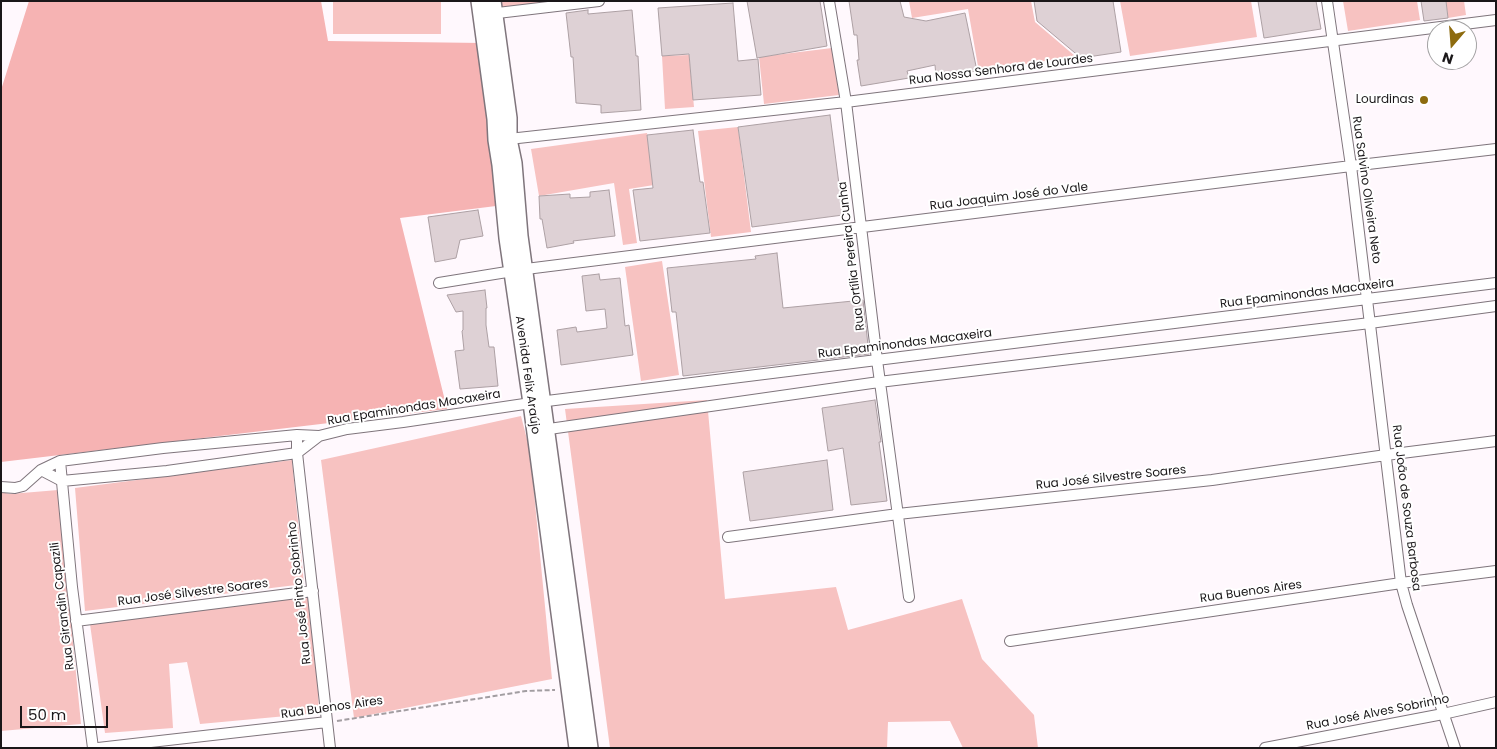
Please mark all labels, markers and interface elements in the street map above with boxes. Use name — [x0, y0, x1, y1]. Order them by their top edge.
north arrow — [1427, 20, 1477, 70]
text: N — [1440, 47, 1456, 69]
street label: Rua Nossa Senhora de Lourdes — [908, 52, 1094, 88]
place label: Lourdinas — [1356, 93, 1414, 107]
marker: Lourdinas — [1418, 94, 1430, 106]
street label: Rua Salvino Oliveira Neto — [1349, 115, 1383, 265]
street label: Rua Joaquim José do Vale — [929, 180, 1089, 214]
street label: Rua Ortília Pereira Cunha — [836, 181, 868, 331]
street label: Rua Epaminondas Macaxeira — [1219, 276, 1395, 312]
street label: Avenida Felix Araújo — [512, 315, 542, 435]
street label: Rua Epaminondas Macaxeira — [817, 326, 993, 362]
street label: Rua Epaminondas Macaxeira — [326, 387, 502, 429]
street label: Rua João de Souza Barbosa — [1389, 424, 1423, 592]
street label: Rua José Silvestre Soares — [1035, 463, 1187, 493]
street label: Rua José Pinto Sobrinho — [285, 521, 315, 665]
street label: Rua Girandin Capazili — [48, 541, 78, 671]
street label: Rua José Silvestre Soares — [117, 577, 269, 609]
street label: Rua Buenos Aires — [1199, 578, 1303, 606]
street label: Rua José Alves Sobrinho — [1305, 692, 1451, 734]
street label: Rua Buenos Aires — [280, 694, 384, 722]
scale bar — [22, 696, 110, 728]
text: 50 m — [28, 704, 66, 725]

